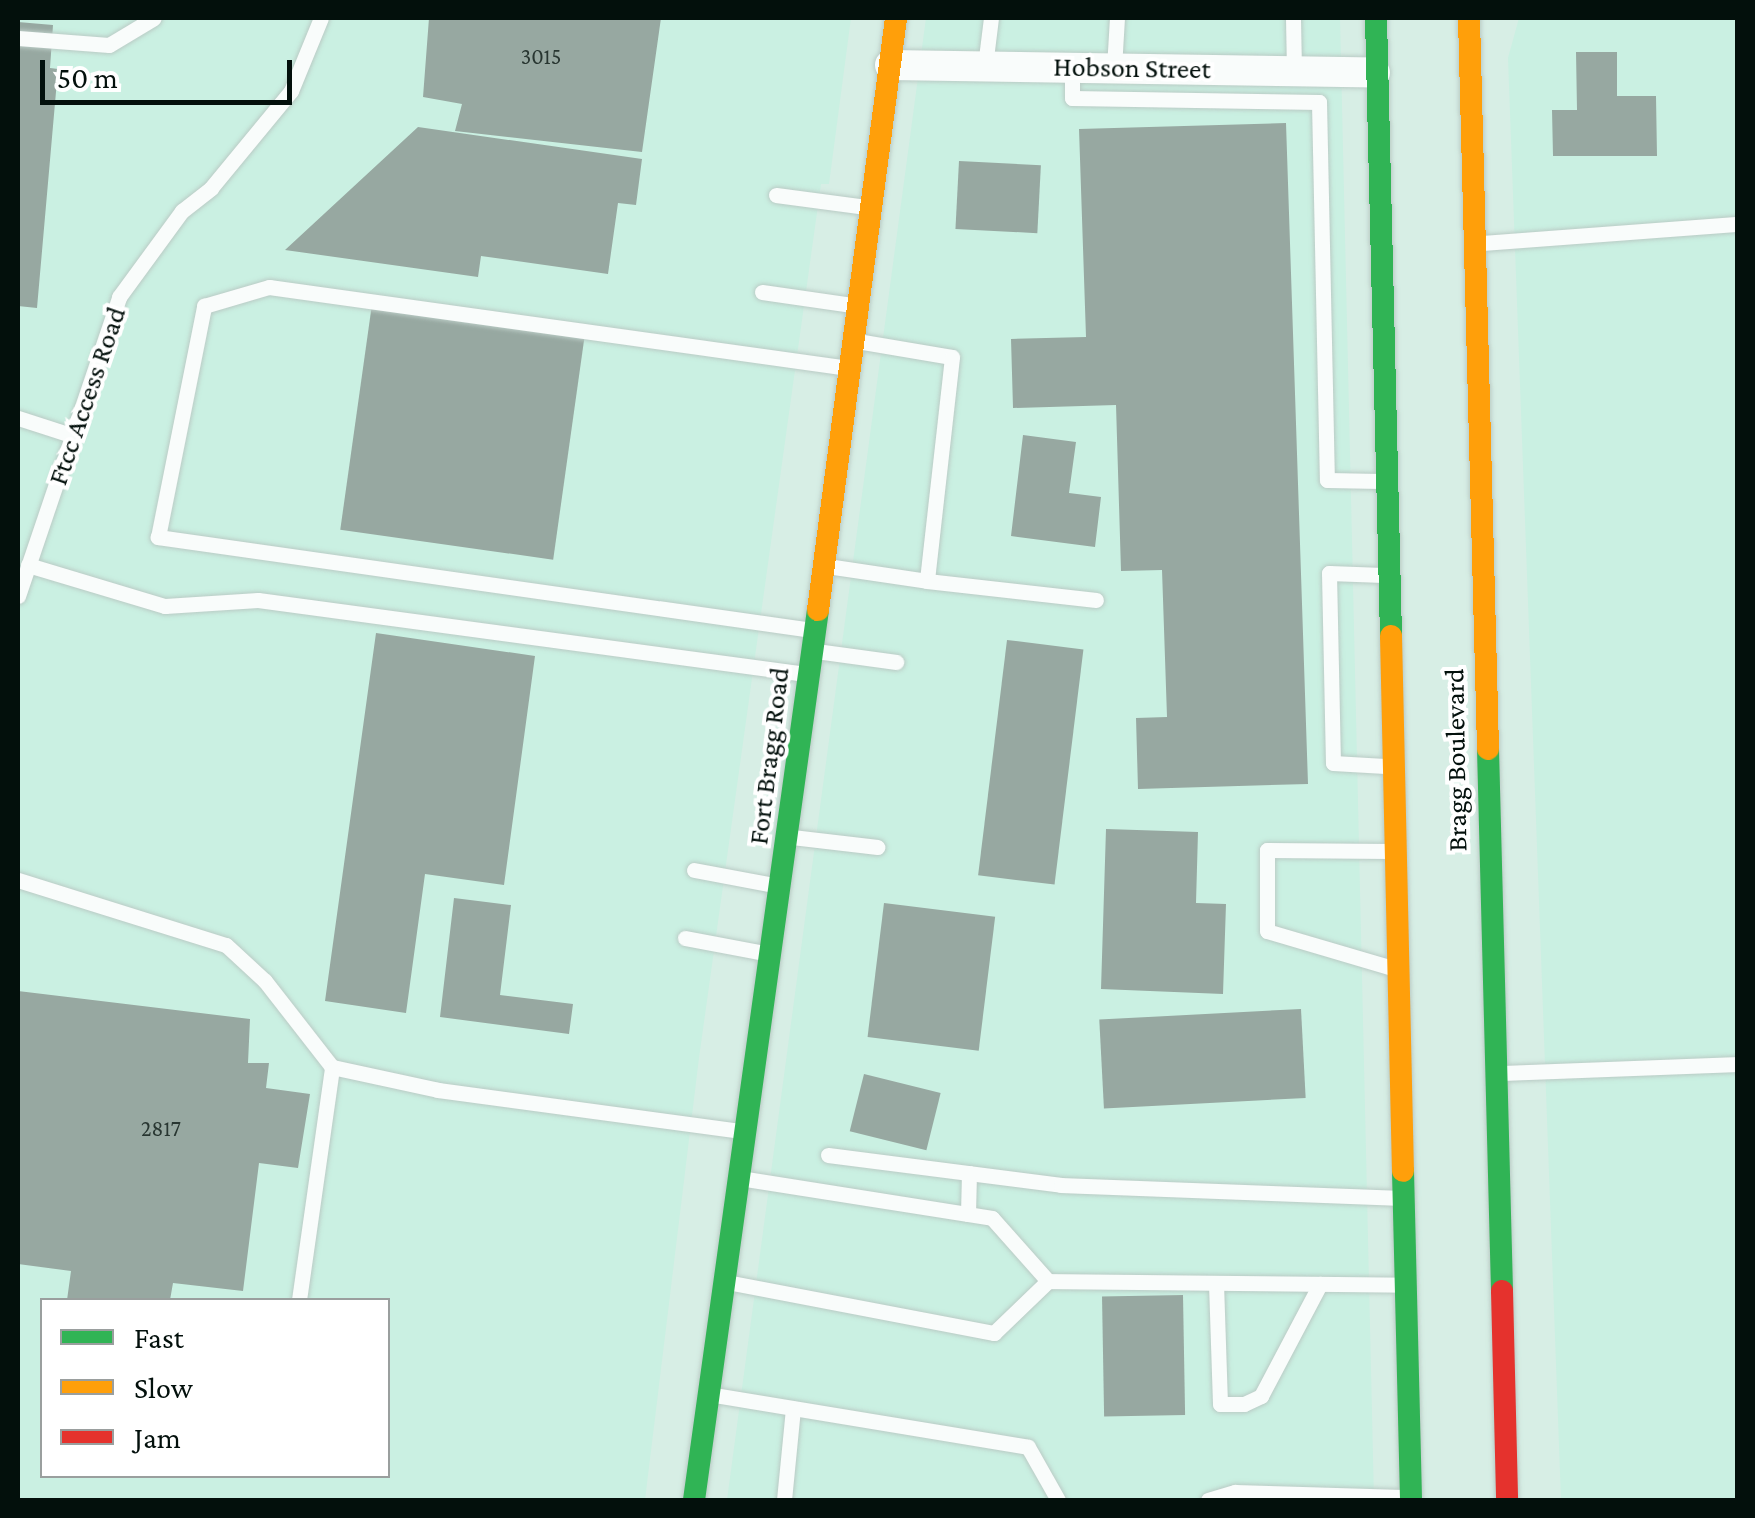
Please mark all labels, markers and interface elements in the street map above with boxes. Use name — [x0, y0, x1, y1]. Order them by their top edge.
scale bar — [45, 40, 298, 102]
house number: 3015 — [521, 44, 561, 70]
street label: Hobson Street — [1053, 50, 1211, 86]
text: 50 m — [57, 61, 118, 94]
street label: Ftcc Access Road — [41, 303, 133, 489]
street label: Fort Bragg Road — [741, 665, 797, 847]
street label: Bragg Boulevard — [1438, 668, 1474, 852]
house number: 2817 — [141, 1116, 181, 1142]
legend — [40, 1298, 390, 1478]
text: Fast — [134, 1321, 184, 1354]
text: Slow — [134, 1371, 193, 1404]
text: Jam — [134, 1421, 181, 1454]

